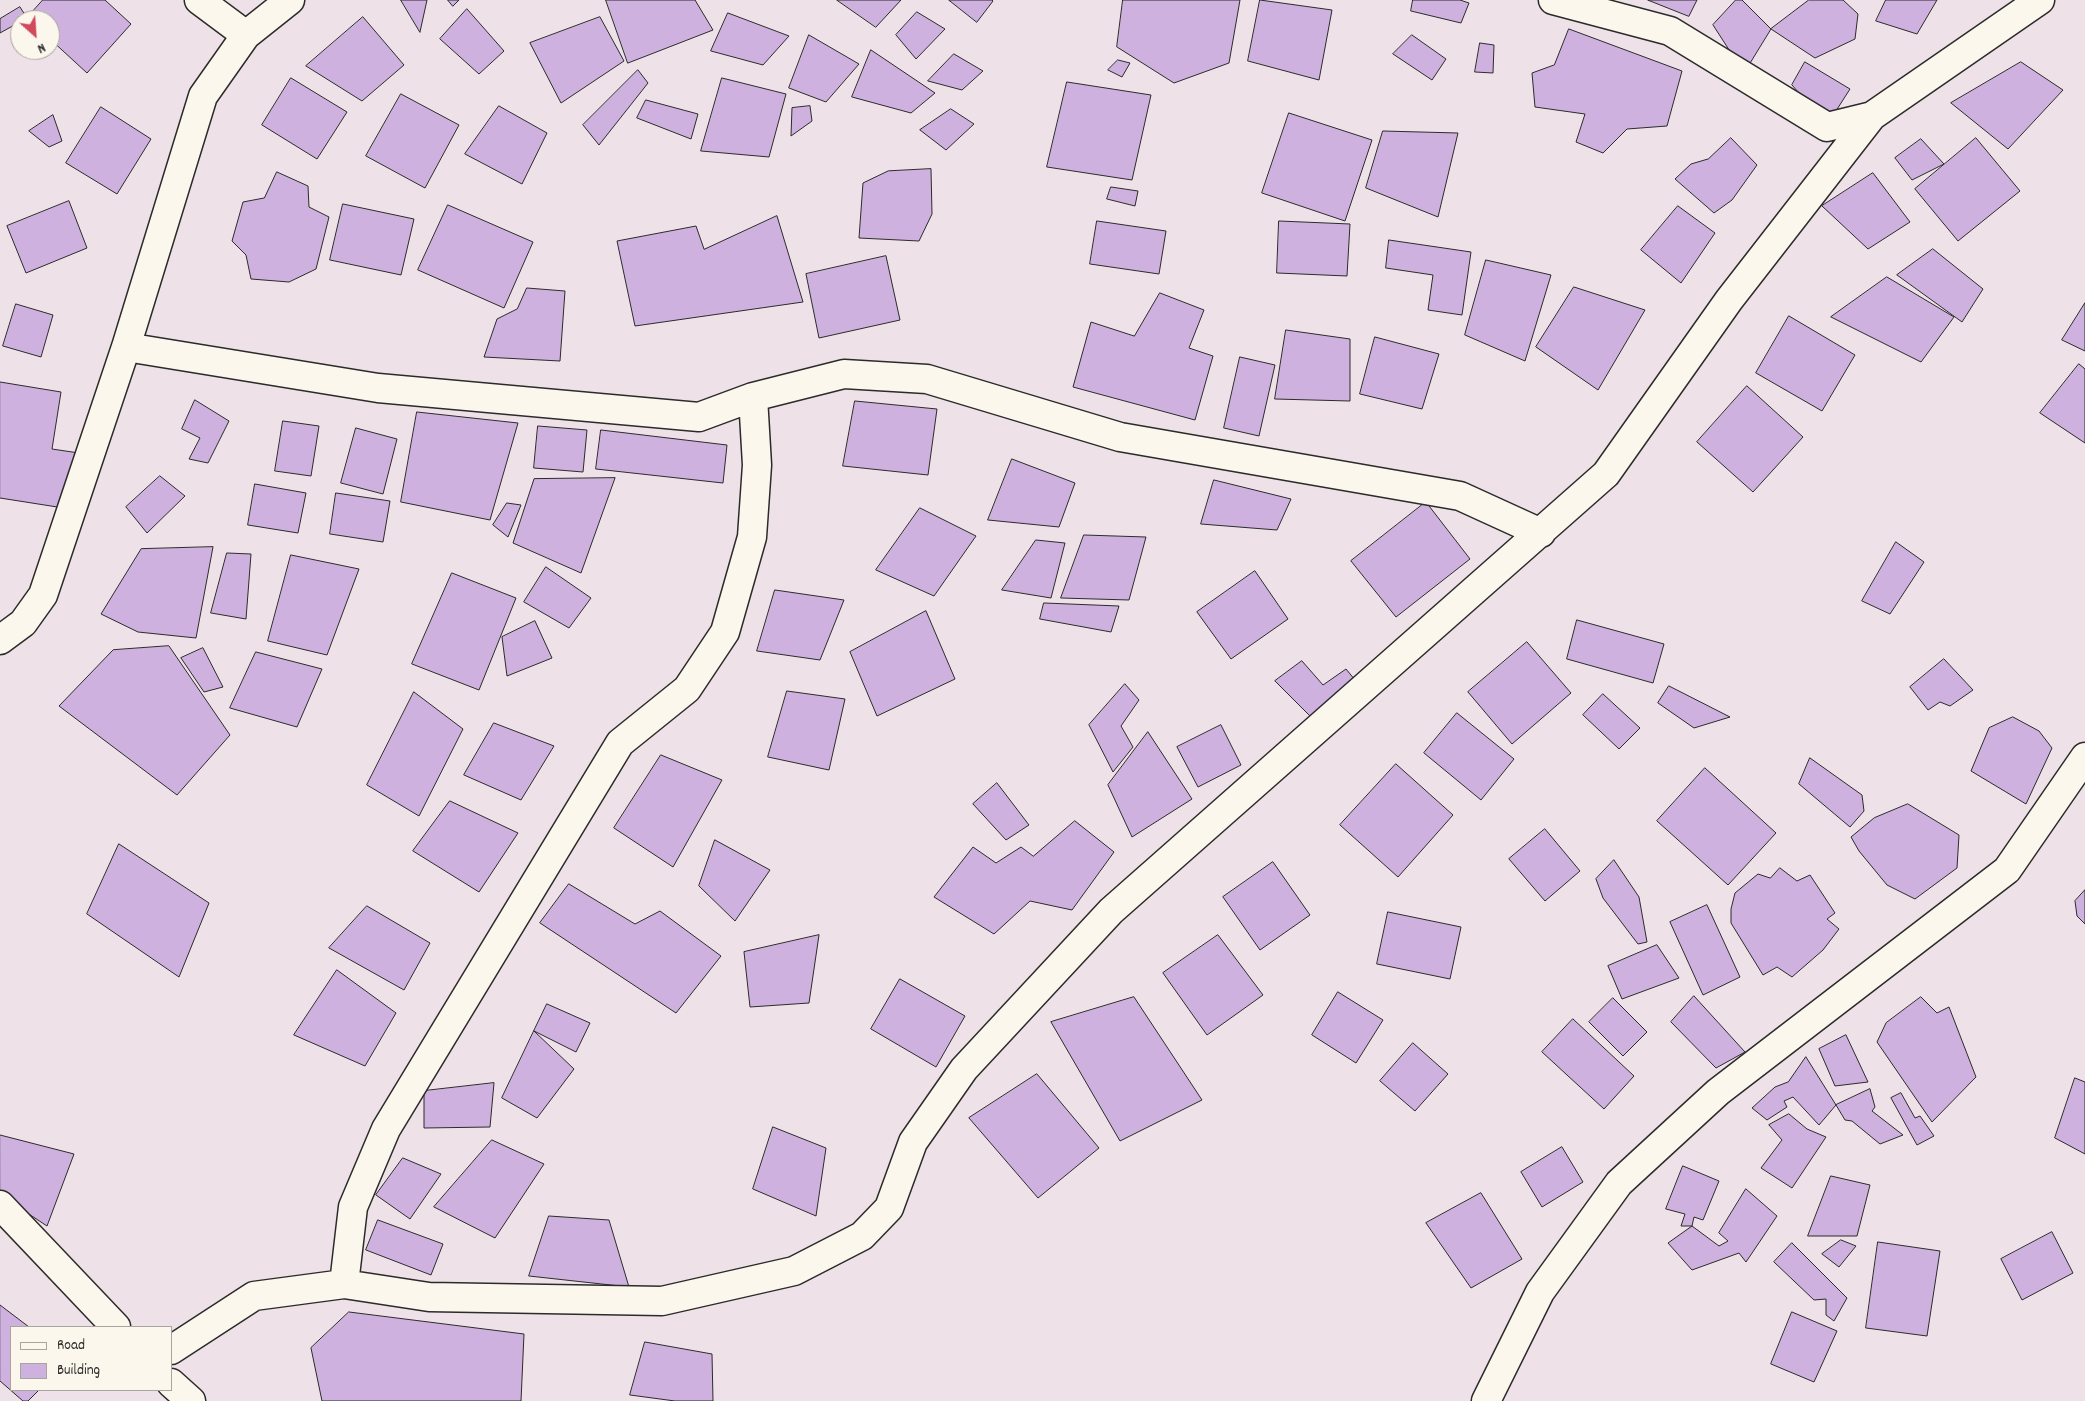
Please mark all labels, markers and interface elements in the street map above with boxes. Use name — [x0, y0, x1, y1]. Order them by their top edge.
north arrow — [10, 10, 60, 60]
text: N — [34, 37, 49, 58]
legend — [10, 1326, 172, 1391]
text: Road — [57, 1335, 85, 1357]
text: Building — [57, 1360, 100, 1382]

